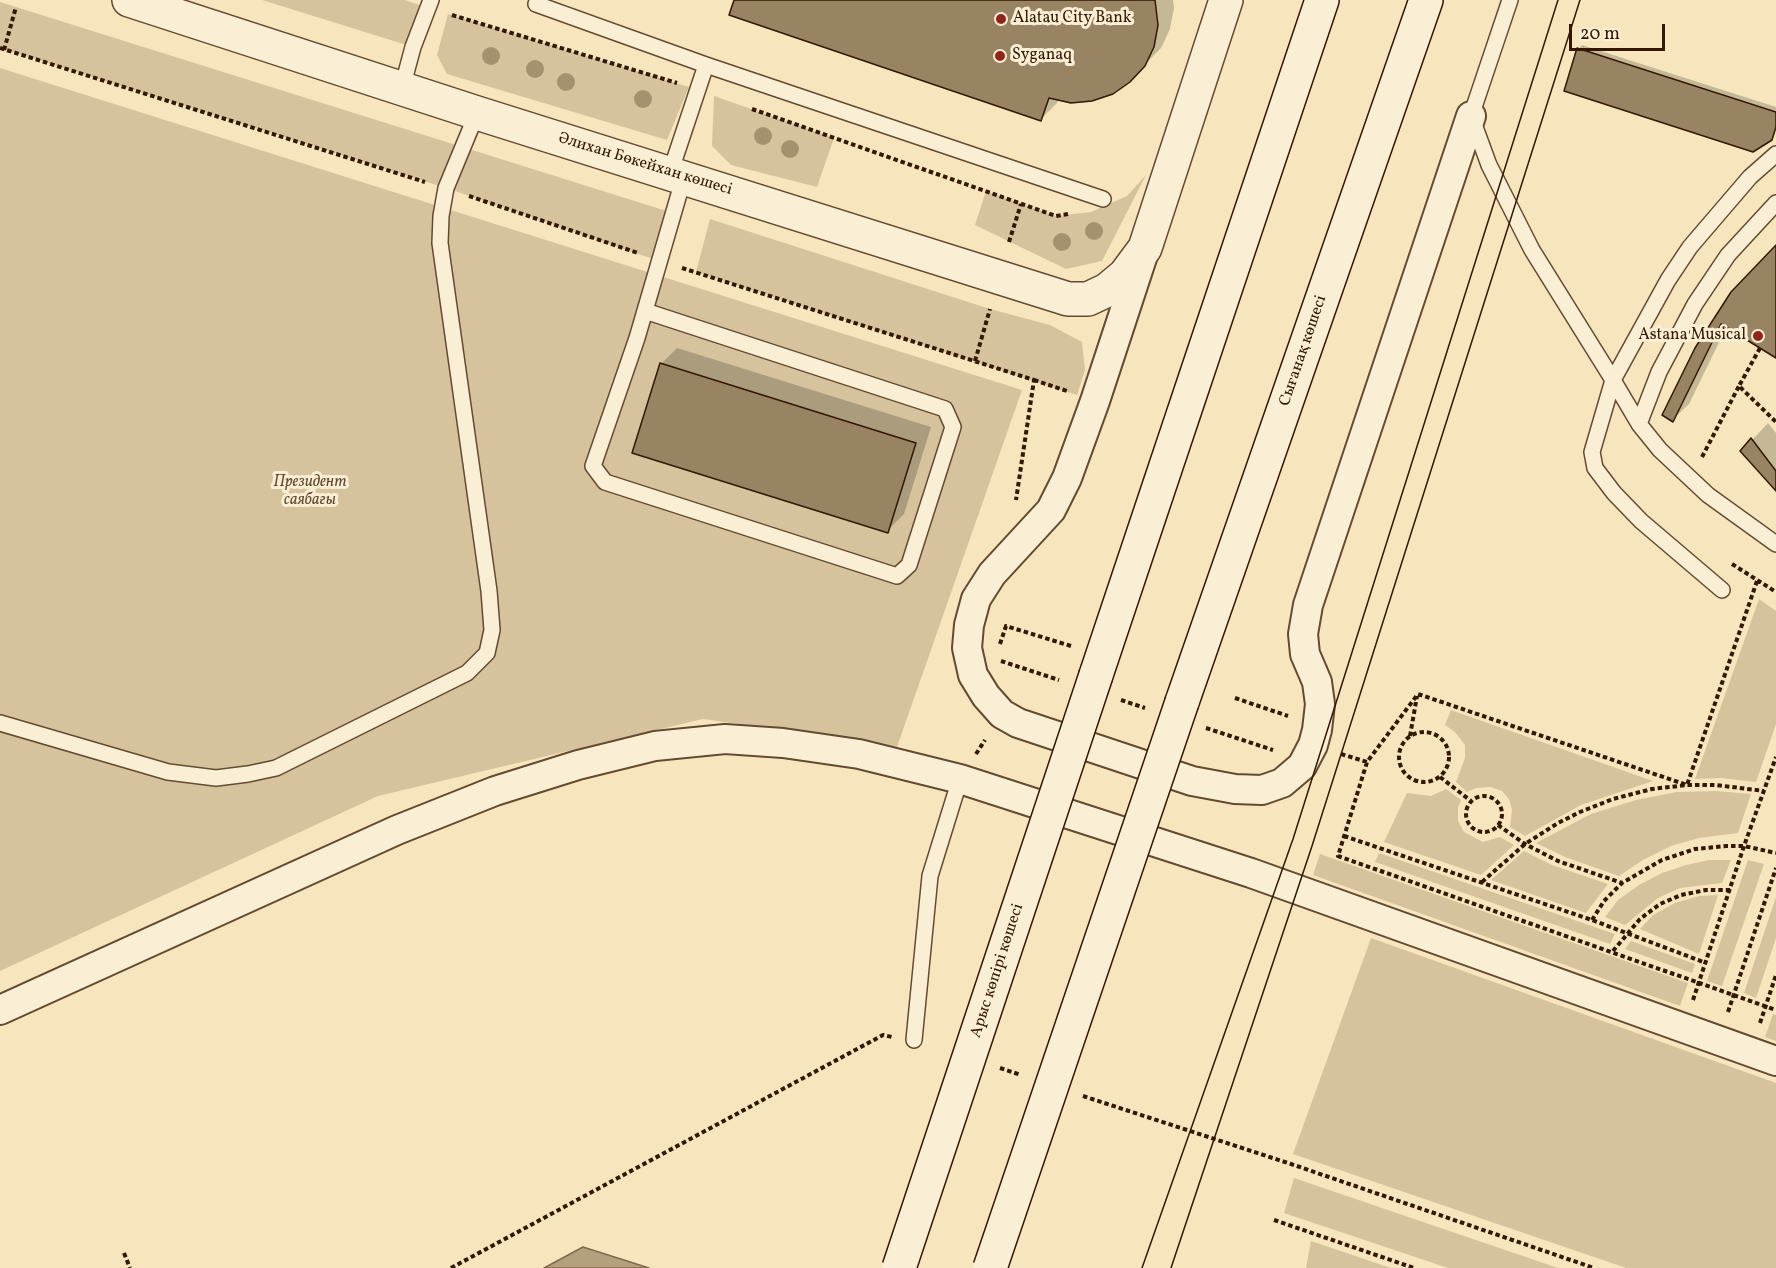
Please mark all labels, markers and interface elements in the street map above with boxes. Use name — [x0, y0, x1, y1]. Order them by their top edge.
place label: Alatau City Bank — [1013, 9, 1132, 29]
marker: Alatau City Bank — [994, 12, 1008, 26]
scale bar — [1572, 12, 1668, 50]
text: 20 m — [1580, 22, 1620, 47]
place label: Syganaq — [1012, 46, 1072, 66]
marker: Syganaq — [993, 49, 1007, 63]
street label: Әлихан Бөкейхан көшесі — [556, 129, 734, 201]
street label: Сығанақ көшесі — [1276, 293, 1332, 409]
place label: Astana Musical — [1638, 326, 1746, 346]
marker: Astana Musical — [1751, 329, 1765, 343]
park label: Президент саябағы — [274, 473, 346, 511]
street label: Арыс көпірі көшесі — [967, 902, 1029, 1040]

